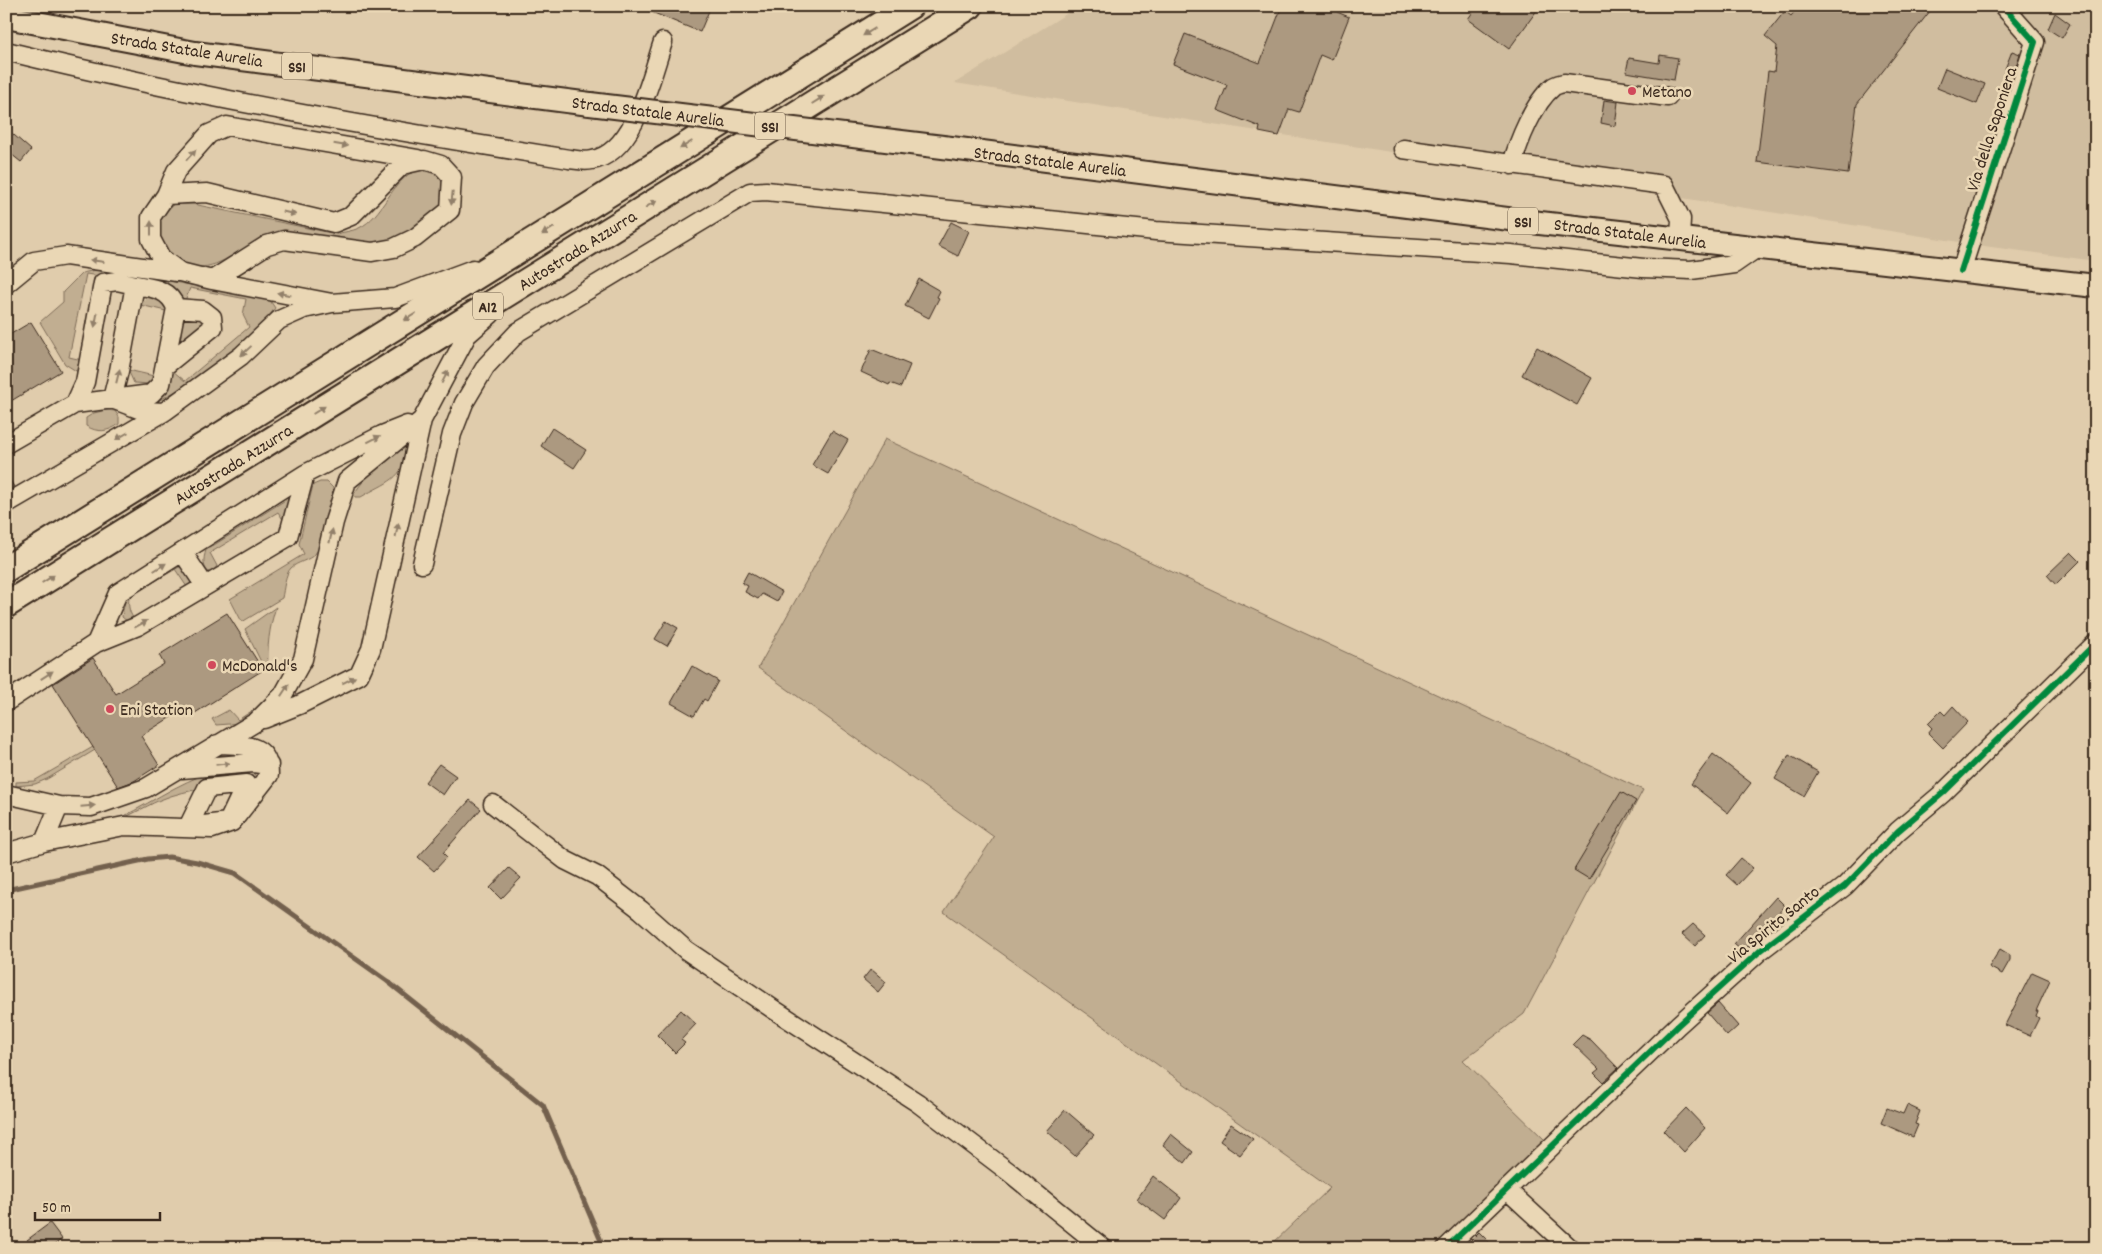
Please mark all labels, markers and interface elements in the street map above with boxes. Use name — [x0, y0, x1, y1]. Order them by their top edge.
street label: Strada Statale Aurelia — [109, 27, 265, 76]
one-way arrow — [862, 27, 875, 37]
road number: SS1 — [282, 52, 312, 80]
street label: Via della Saponiera — [1962, 64, 2025, 195]
place label: Metano — [1642, 81, 1692, 106]
marker: Metano — [1626, 85, 1638, 97]
street label: Strada Statale Aurelia — [570, 92, 726, 135]
one-way arrow — [812, 96, 825, 105]
road number: SS1 — [755, 112, 785, 140]
one-way arrow — [679, 140, 692, 150]
one-way arrow — [333, 142, 349, 150]
street label: Strada Statale Aurelia — [972, 142, 1128, 185]
one-way arrow — [185, 149, 197, 161]
one-way arrow — [448, 190, 456, 206]
one-way arrow — [644, 200, 657, 209]
street label: Autostrada Azzurra — [514, 205, 643, 299]
road number: SS1 — [1508, 208, 1538, 235]
one-way arrow — [282, 209, 297, 217]
street label: Strada Statale Aurelia — [1552, 214, 1708, 257]
one-way arrow — [147, 219, 155, 235]
one-way arrow — [541, 226, 554, 235]
one-way arrow — [89, 256, 105, 264]
one-way arrow — [275, 289, 291, 297]
road number: A12 — [473, 292, 503, 320]
one-way arrow — [403, 312, 416, 321]
one-way arrow — [92, 313, 100, 328]
one-way arrow — [241, 345, 253, 357]
one-way arrow — [114, 369, 122, 384]
one-way arrow — [440, 370, 449, 384]
one-way arrow — [313, 406, 326, 415]
street label: Autostrada Azzurra — [170, 419, 299, 513]
one-way arrow — [116, 432, 129, 441]
one-way arrow — [367, 435, 382, 443]
one-way arrow — [394, 521, 402, 537]
one-way arrow — [327, 528, 335, 543]
one-way arrow — [154, 562, 167, 571]
one-way arrow — [41, 575, 54, 584]
one-way arrow — [134, 620, 148, 628]
place label: McDonald's — [222, 655, 298, 680]
marker: McDonald's — [206, 659, 218, 671]
one-way arrow — [40, 670, 54, 680]
one-way arrow — [341, 676, 356, 684]
one-way arrow — [280, 684, 290, 697]
place label: Eni Station — [120, 699, 193, 724]
marker: Eni Station — [104, 703, 116, 715]
one-way arrow — [215, 760, 231, 768]
one-way arrow — [81, 802, 97, 810]
street label: Via Spirito Santo — [1723, 881, 1826, 971]
scale bar — [35, 1189, 160, 1221]
text: 50 m — [42, 1198, 71, 1220]

